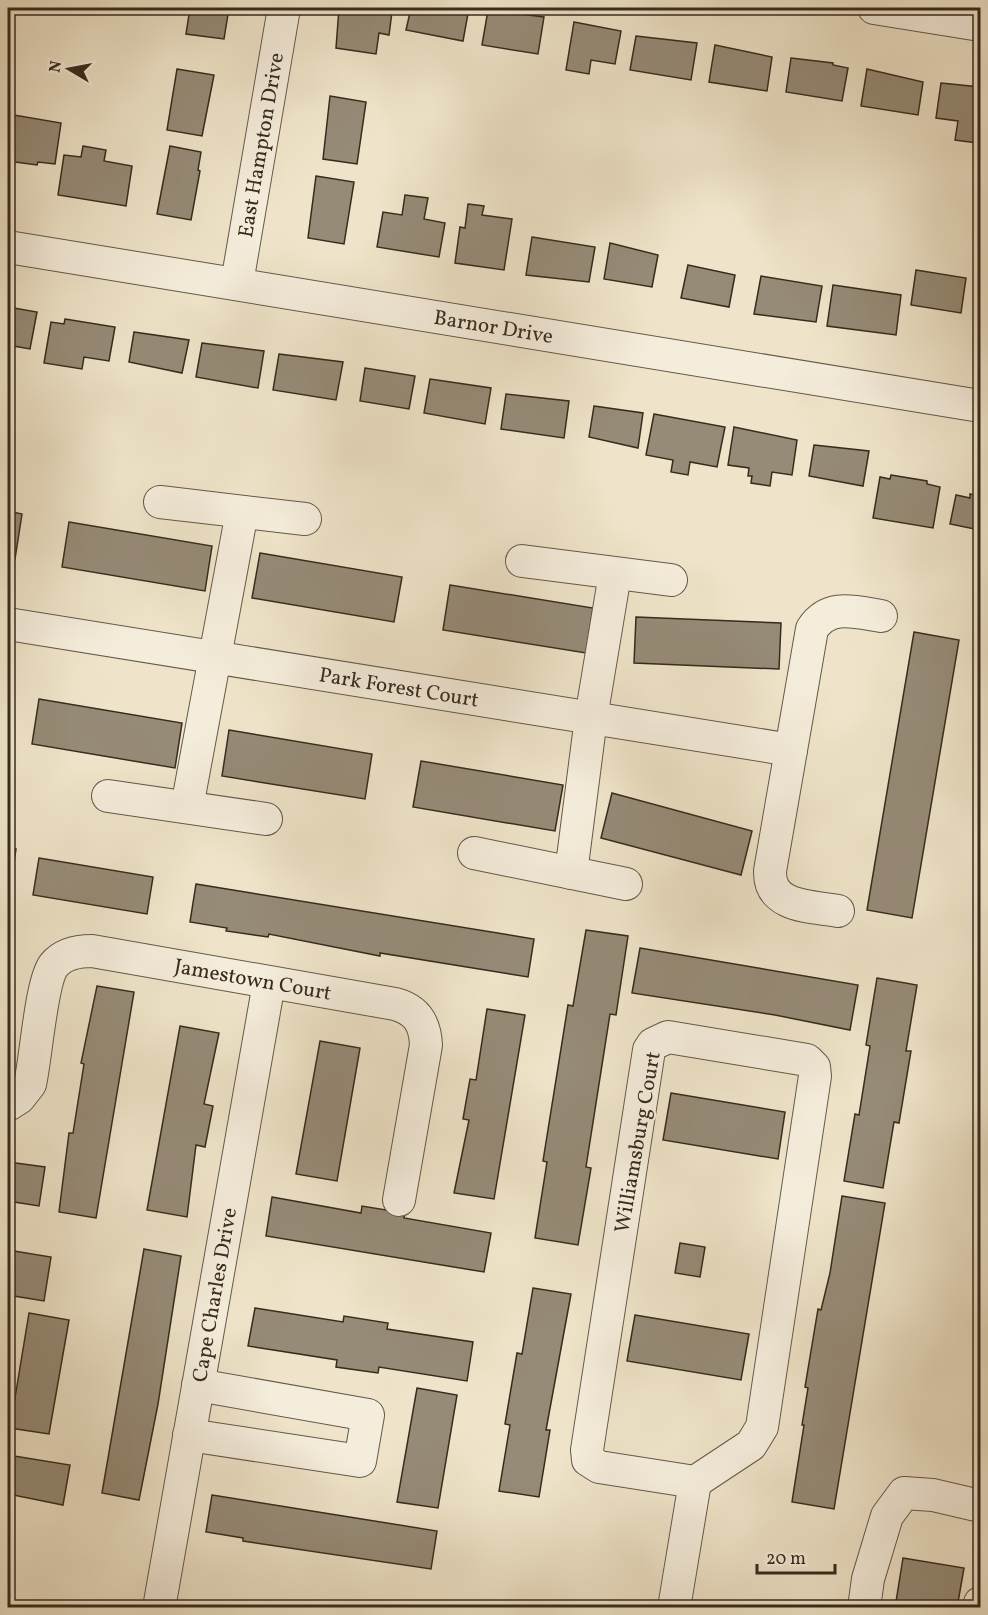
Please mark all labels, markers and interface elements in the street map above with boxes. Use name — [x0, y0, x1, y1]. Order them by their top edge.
north arrow — [39, 39, 99, 99]
street label: East Hampton Drive — [232, 51, 292, 240]
text: N — [44, 59, 68, 74]
street label: Barnor Drive — [432, 304, 555, 352]
street label: Park Forest Court — [317, 661, 481, 716]
street label: Jamestown Court — [172, 953, 334, 1009]
street label: Williamsburg Court — [608, 1049, 669, 1235]
street label: Cape Charles Drive — [186, 1205, 245, 1385]
scale bar — [757, 1537, 835, 1575]
text: 20 m — [766, 1547, 806, 1572]

